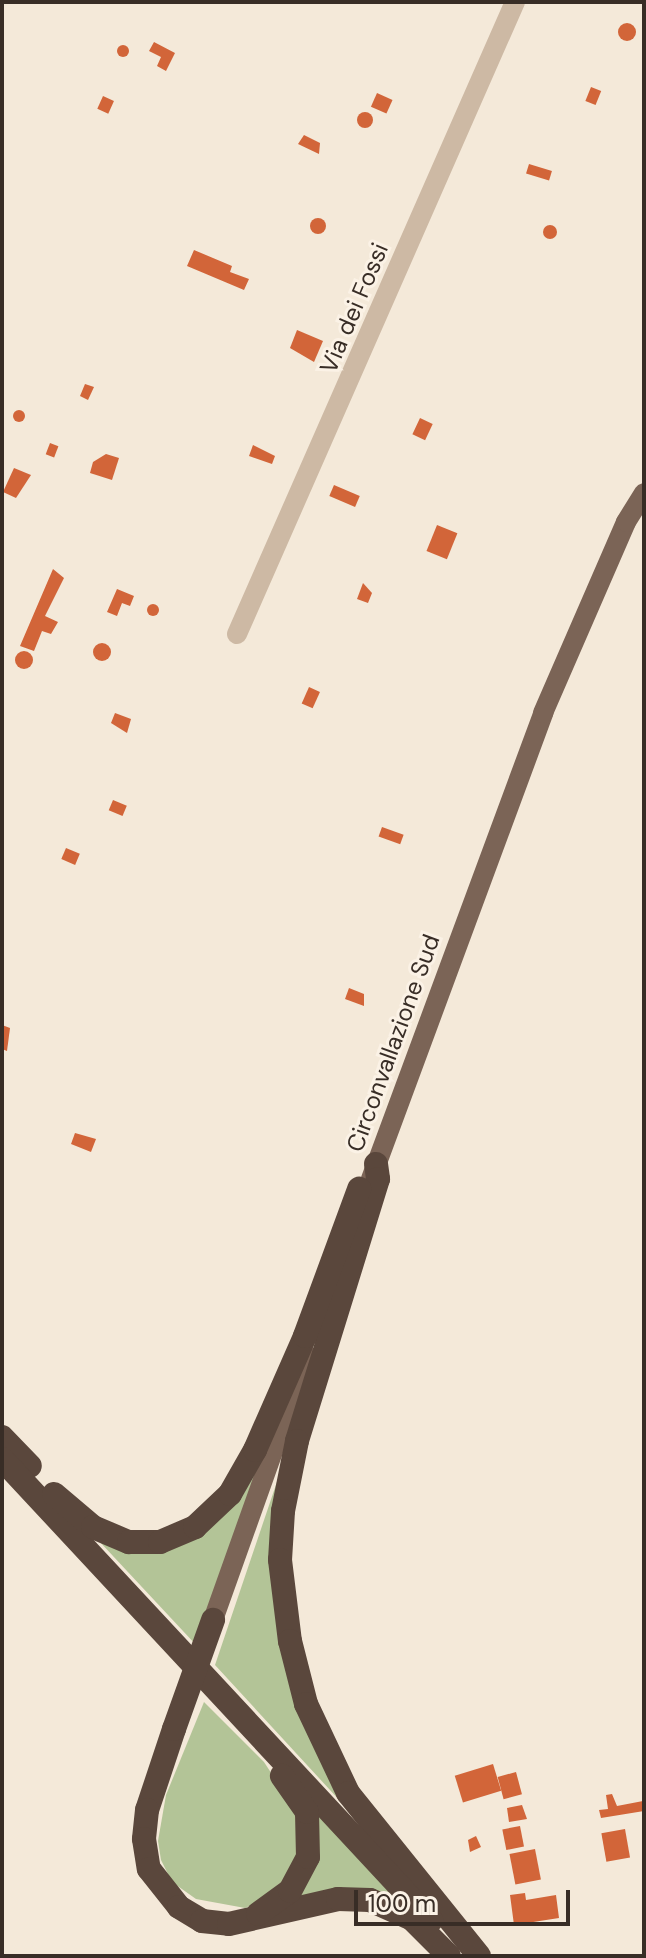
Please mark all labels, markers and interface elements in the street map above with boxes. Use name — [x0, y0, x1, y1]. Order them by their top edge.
street label: Via dei Fossi — [314, 239, 394, 377]
street label: Circonvallazione Sud — [340, 930, 446, 1156]
scale bar — [358, 1874, 574, 1924]
text: 100 m — [368, 1888, 436, 1919]

